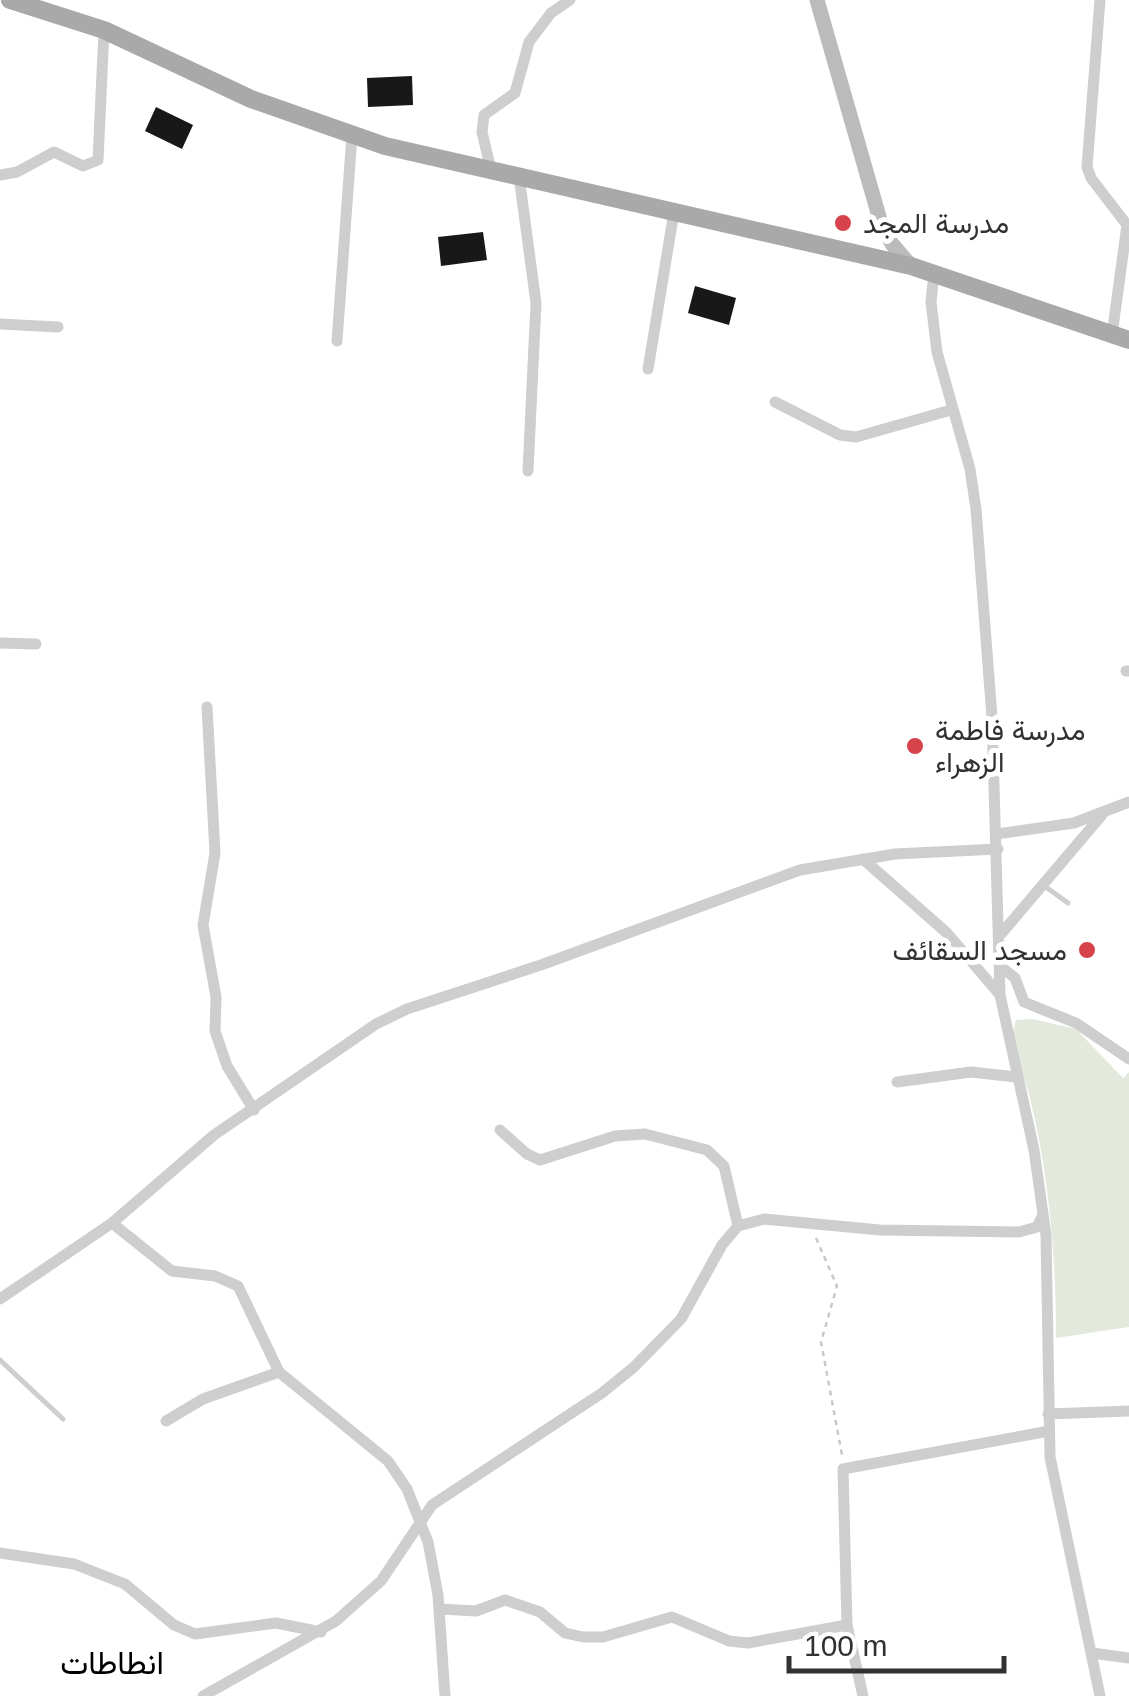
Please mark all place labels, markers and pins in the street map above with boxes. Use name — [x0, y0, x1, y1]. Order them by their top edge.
place label: مدرسة المجد — [863, 208, 1009, 241]
marker: مدرسة المجد — [832, 212, 854, 234]
place label: مدرسة فاطمة الزهراء — [935, 715, 1086, 780]
marker: مدرسة فاطمة الزهراء — [904, 735, 926, 757]
place label: مسجد السقائف — [893, 935, 1067, 967]
marker: مسجد السقائف — [1076, 939, 1098, 961]

